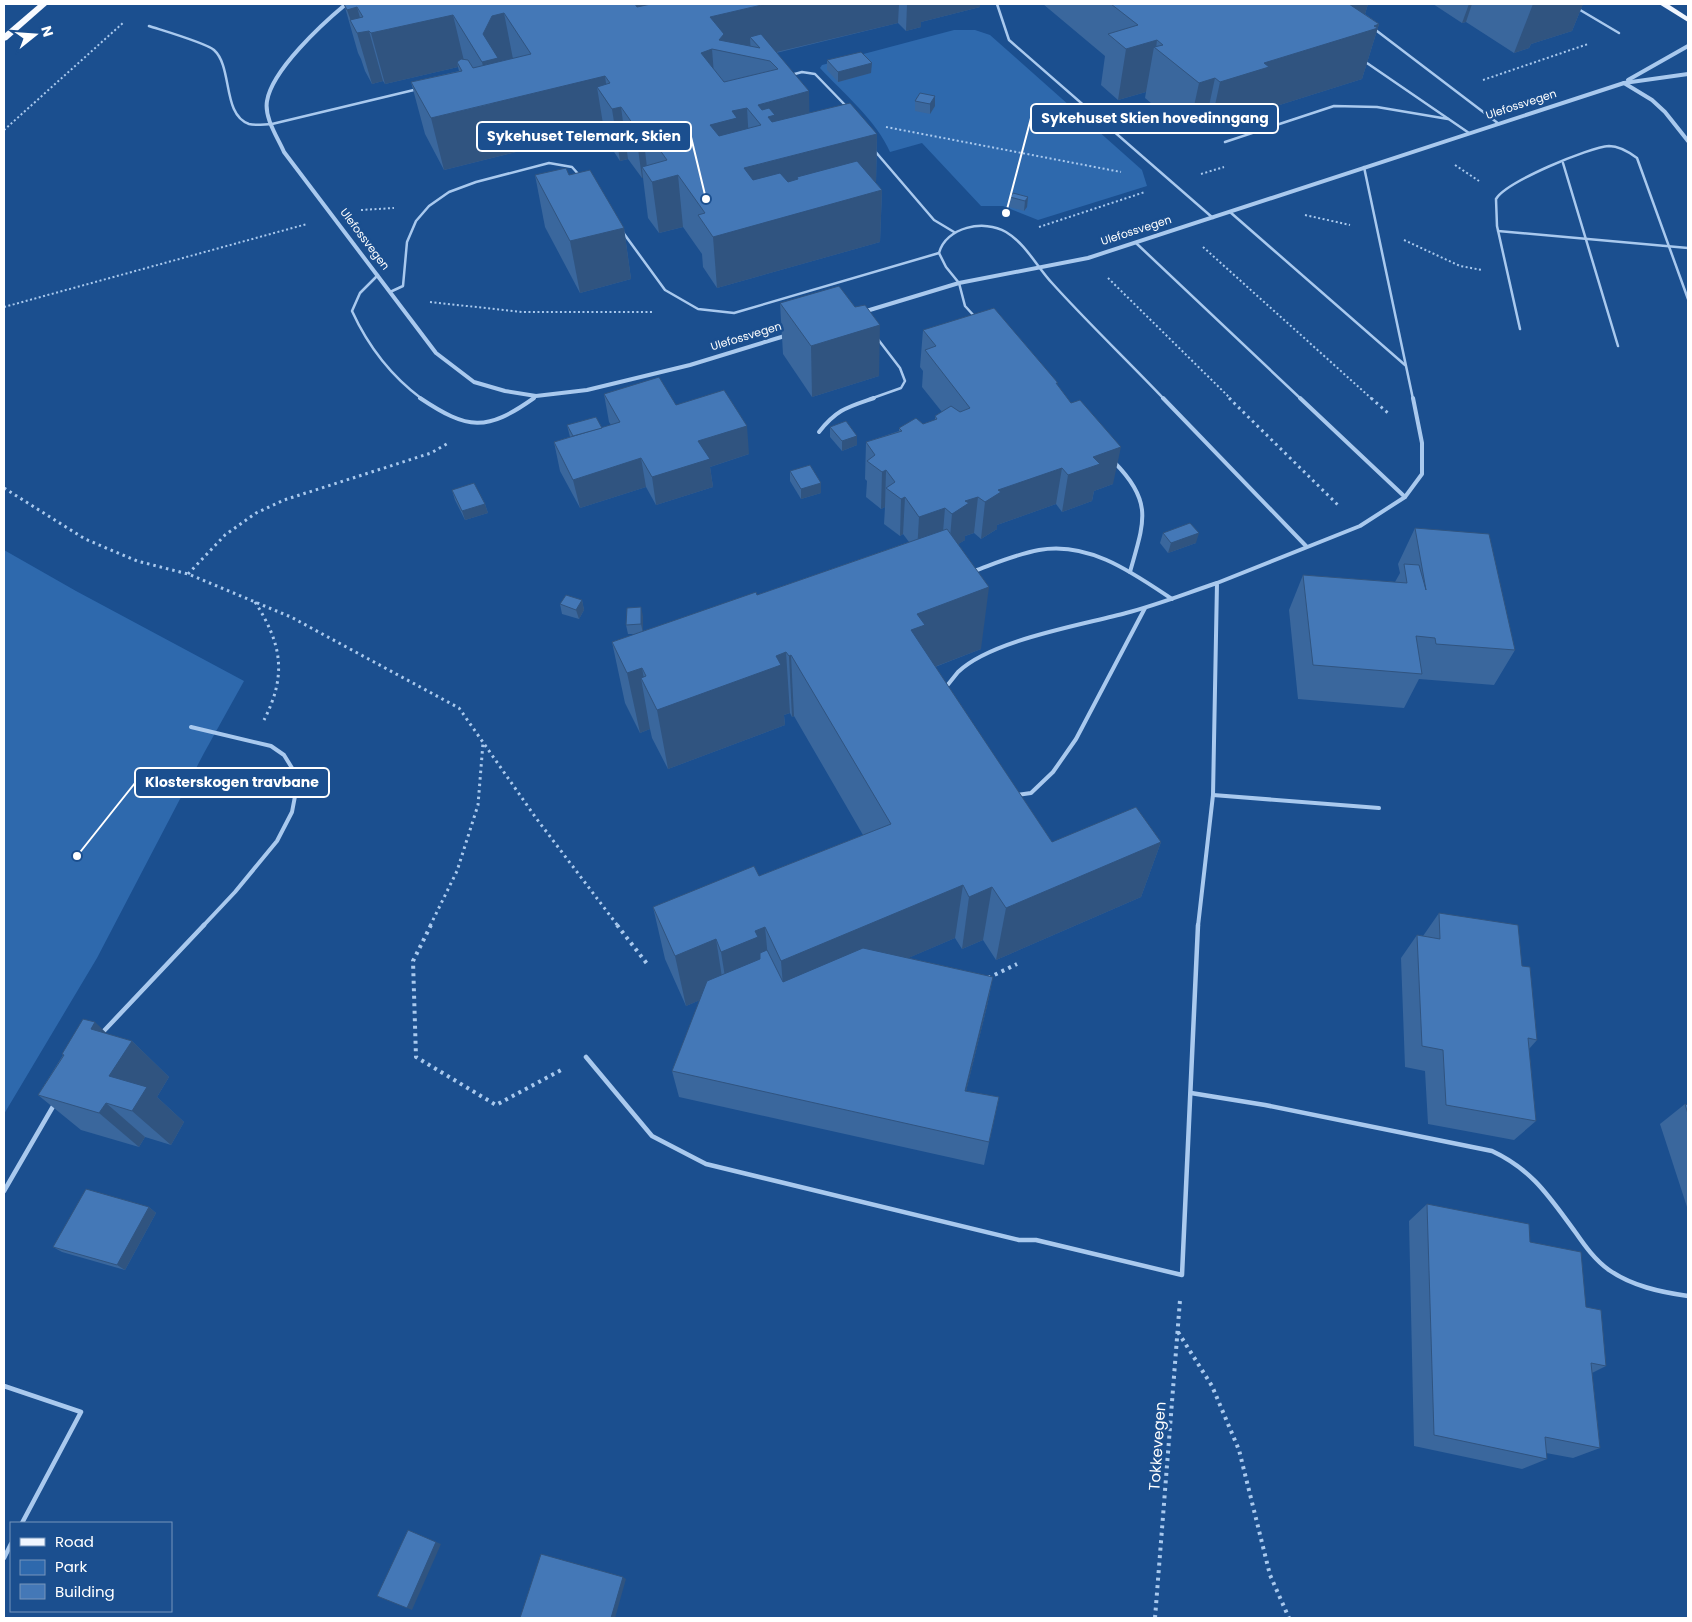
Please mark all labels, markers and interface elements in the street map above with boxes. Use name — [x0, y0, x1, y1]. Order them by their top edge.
north arrow — [10, 10, 60, 60]
text: N — [36, 23, 59, 39]
street label: Ulefossvegen — [1484, 85, 1558, 123]
callout: Sykehuset Skien hovedinngang — [1031, 104, 1278, 133]
text: Sykehuset Skien hovedinngang — [1041, 108, 1269, 128]
callout: Sykehuset Telemark, Skien — [477, 122, 691, 151]
text: Sykehuset Telemark, Skien — [487, 126, 681, 146]
street label: Ulefossvegen — [337, 205, 393, 273]
street label: Ulefossvegen — [1099, 211, 1173, 249]
street label: Ulefossvegen — [709, 318, 783, 354]
callout: Klosterskogen travbane — [135, 768, 329, 797]
text: Klosterskogen travbane — [145, 772, 319, 792]
street label: Tokkevegen — [1143, 1401, 1171, 1491]
legend — [10, 1522, 172, 1612]
text: Road — [55, 1531, 94, 1552]
text: Park — [55, 1556, 87, 1577]
text: Building — [55, 1581, 115, 1602]

